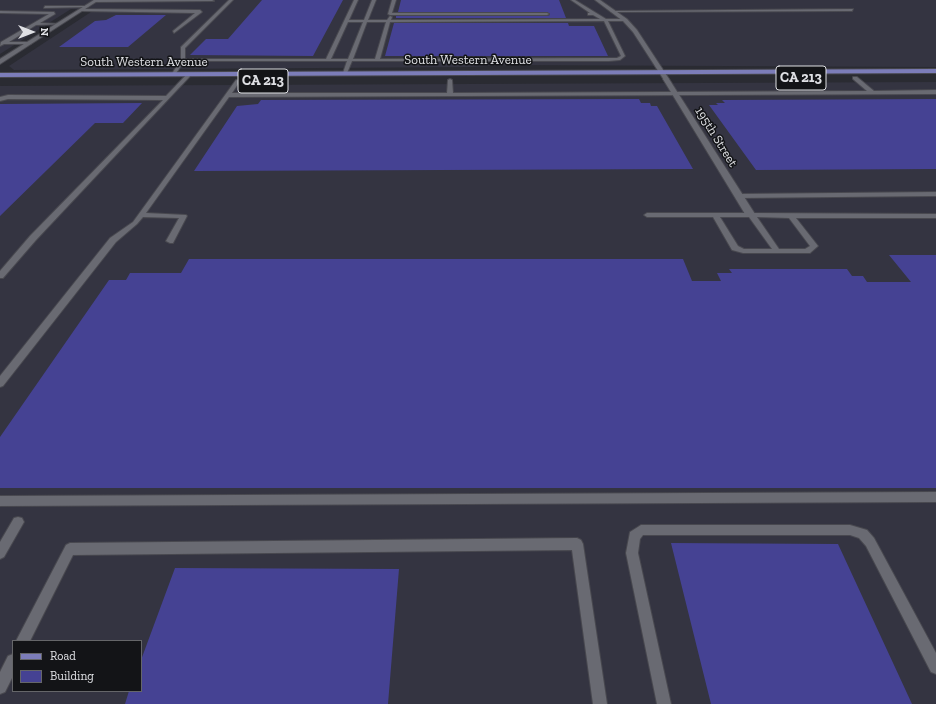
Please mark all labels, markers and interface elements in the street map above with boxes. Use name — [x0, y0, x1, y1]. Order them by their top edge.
north arrow — [12, 12, 52, 52]
text: N — [38, 28, 51, 36]
street label: South Western Avenue — [404, 52, 532, 68]
street label: South Western Avenue — [80, 54, 208, 70]
road number: CA 213 — [776, 66, 826, 90]
road number: CA 213 — [238, 69, 288, 93]
street label: 195th Street — [691, 104, 741, 170]
legend — [12, 640, 142, 692]
text: Road — [50, 649, 76, 663]
text: Building — [50, 669, 94, 683]

